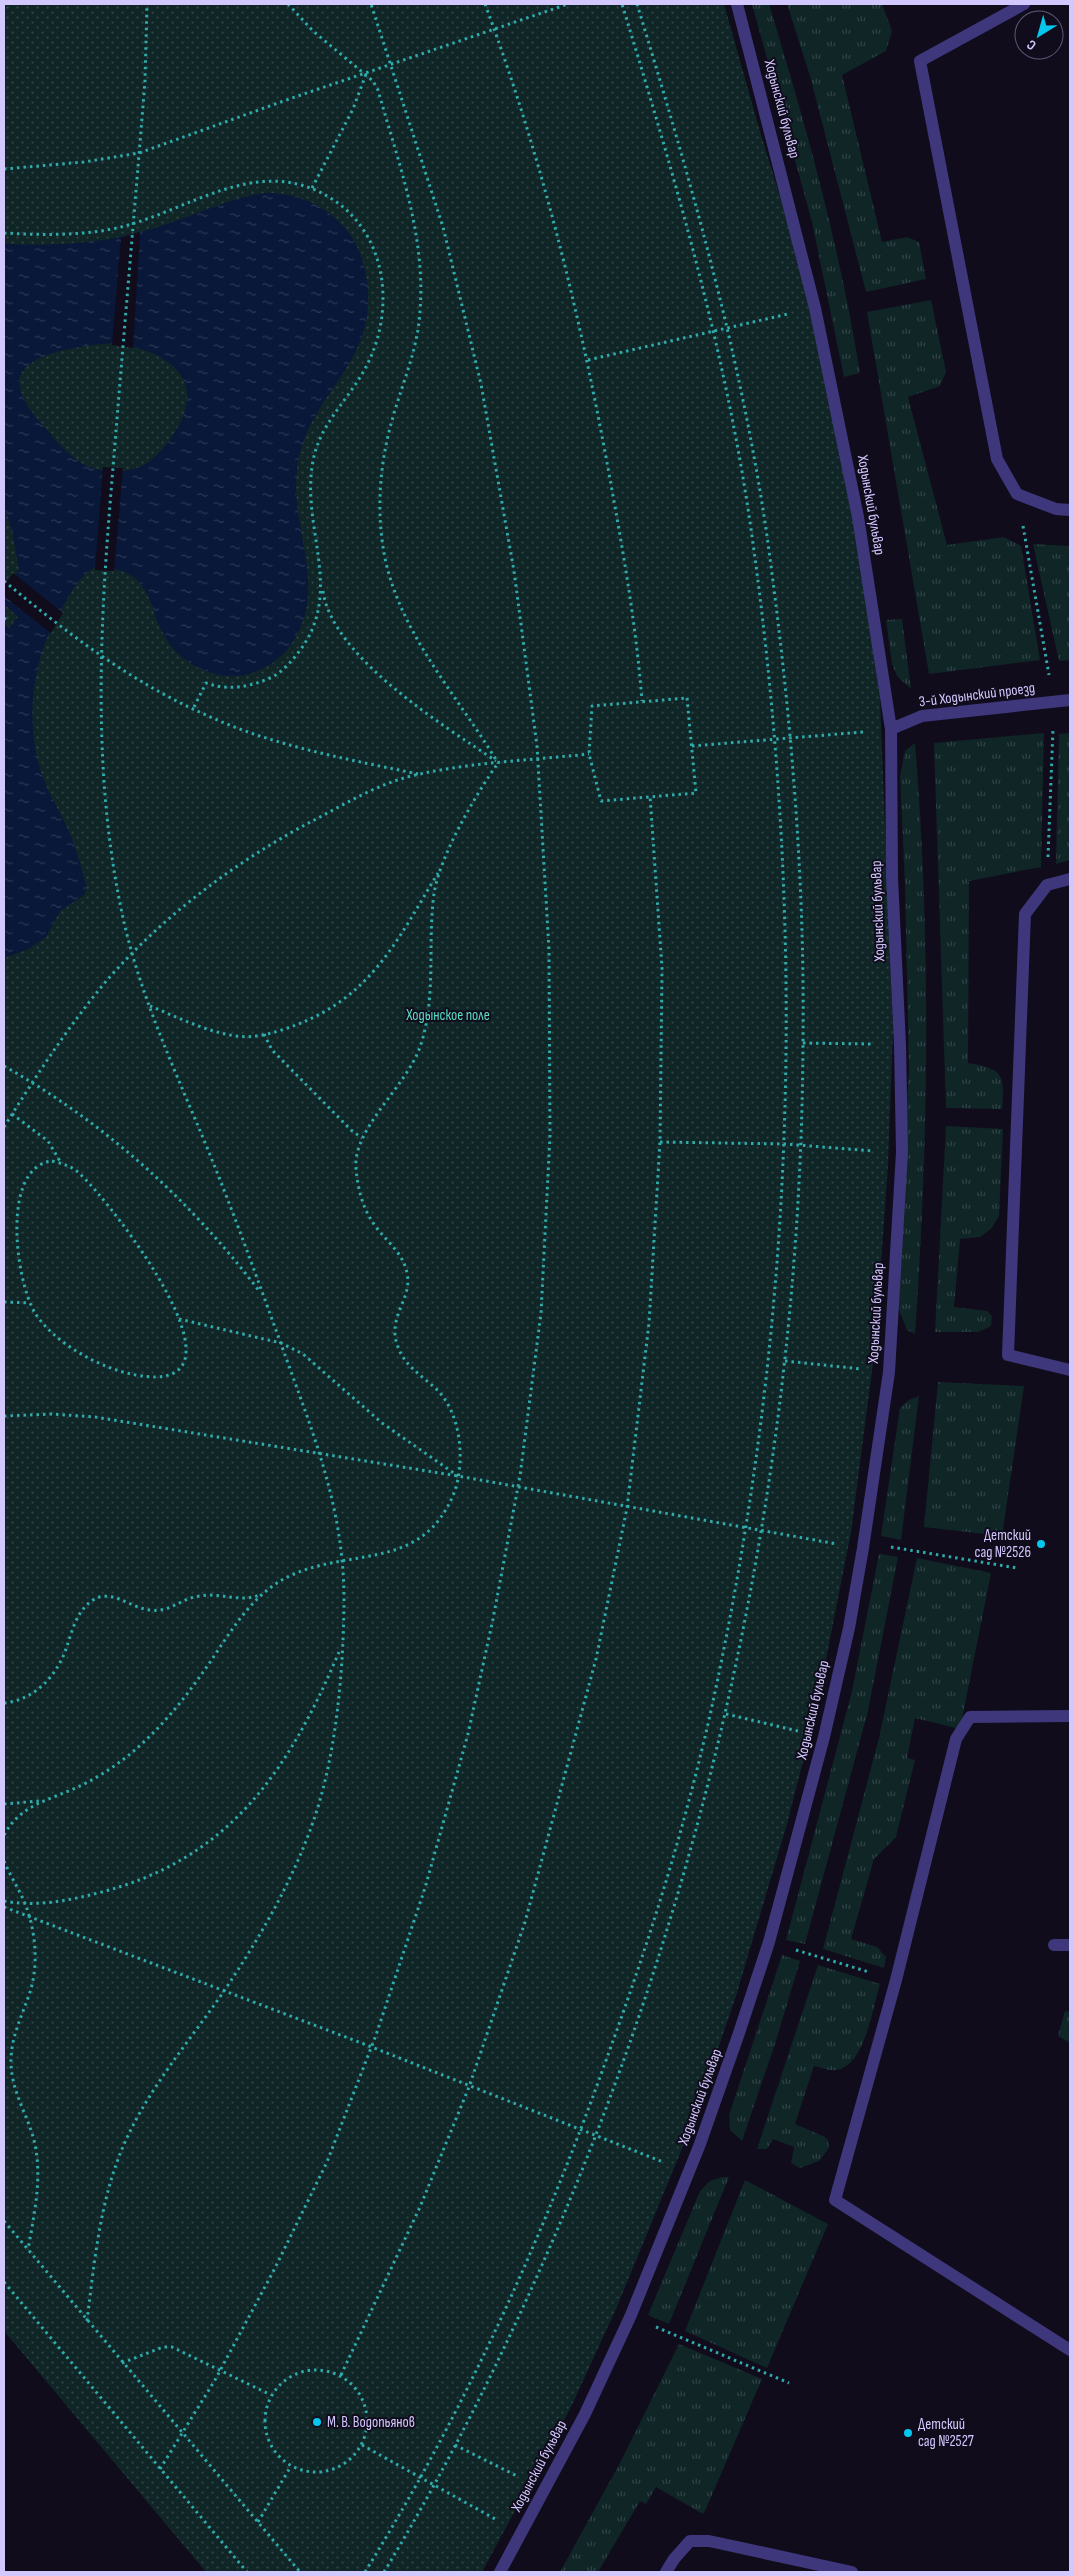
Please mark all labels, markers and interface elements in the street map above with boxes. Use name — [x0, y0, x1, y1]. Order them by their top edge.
north arrow — [1014, 10, 1064, 60]
text: С — [1023, 36, 1039, 54]
street label: Ходынский бульвар — [759, 57, 804, 160]
street label: Ходынский бульвар — [853, 453, 889, 556]
street label: 3-й Ходынский проезд — [918, 678, 1036, 712]
street label: Ходынский бульвар — [867, 860, 889, 963]
park label: Ходынское поле — [405, 1006, 490, 1025]
street label: Ходынский бульвар — [864, 1262, 888, 1365]
place label: Детский сад №2526 — [975, 1526, 1031, 1562]
marker: Детский сад №2526 — [1035, 1538, 1047, 1550]
street label: Ходынский бульвар — [792, 1659, 834, 1762]
street label: Ходынский бульвар — [673, 2046, 726, 2149]
place label: М. В. Водопьянов — [327, 2413, 415, 2432]
place label: Детский сад №2527 — [918, 2415, 974, 2451]
marker: М. В. Водопьянов — [311, 2416, 323, 2428]
street label: Ходынский бульвар — [506, 2417, 571, 2516]
marker: Детский сад №2527 — [902, 2427, 914, 2439]

